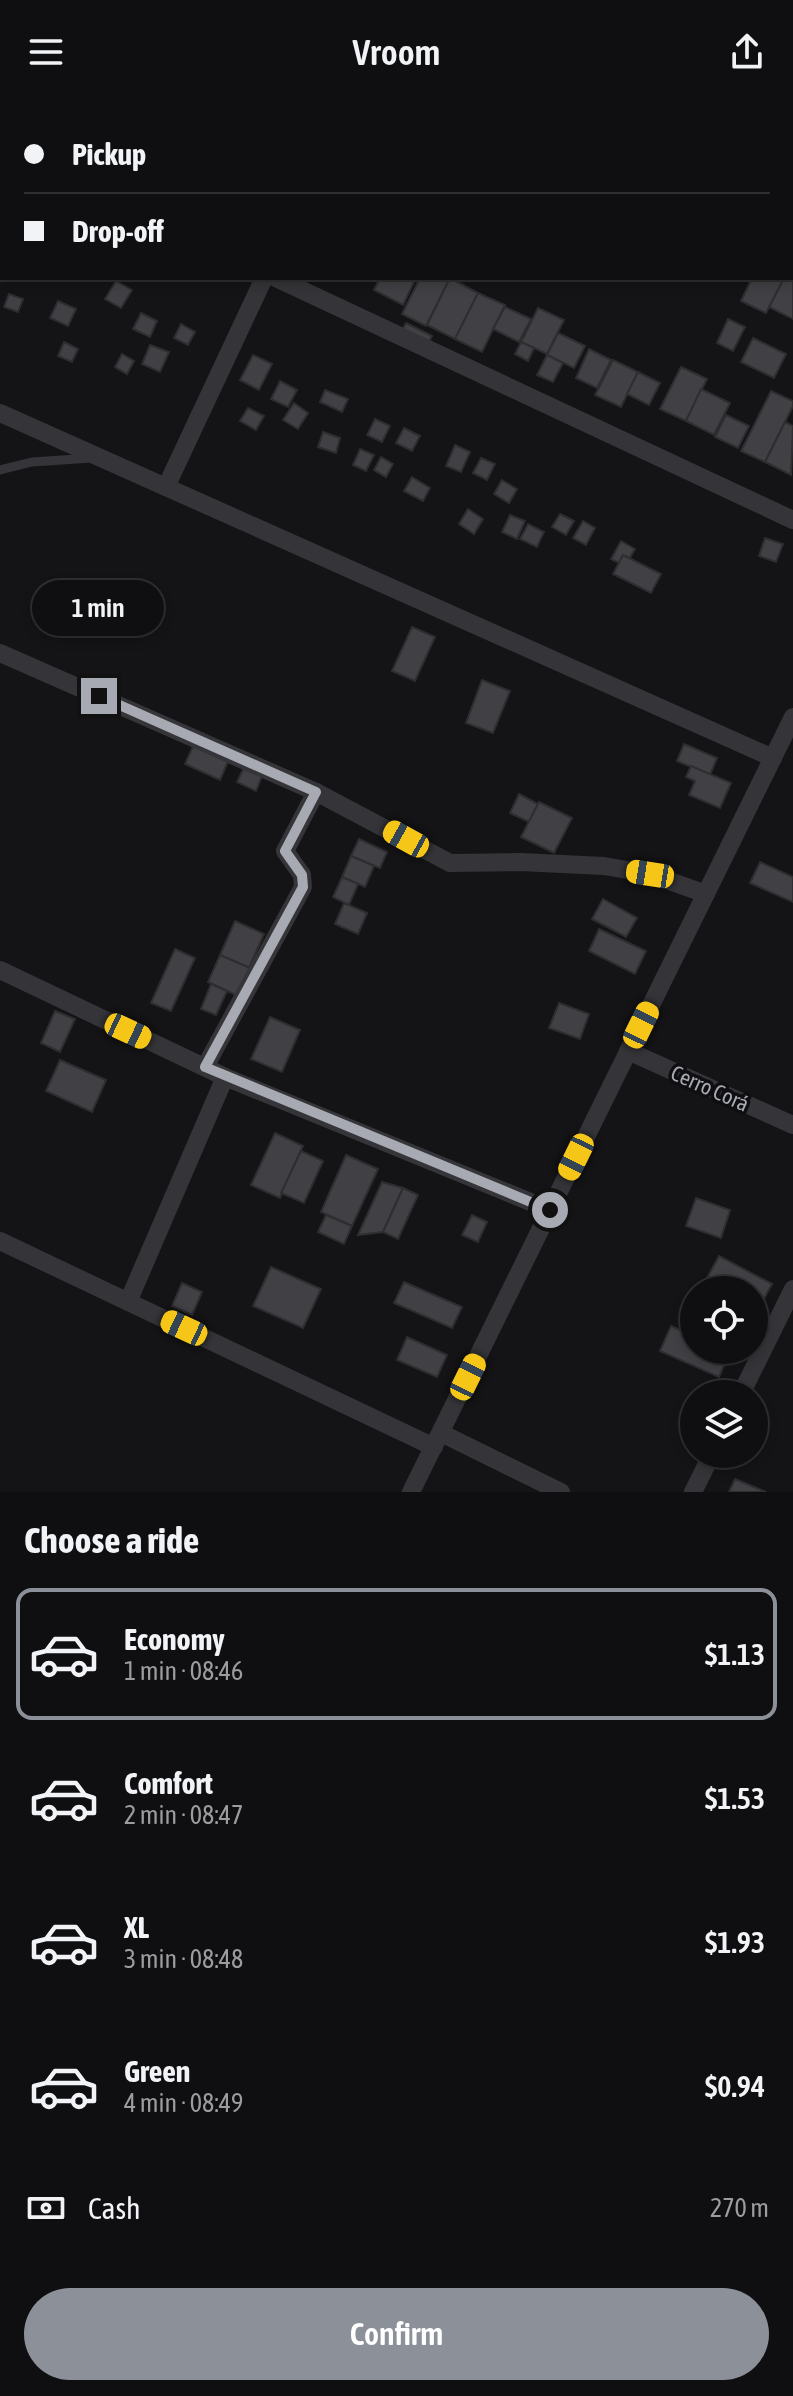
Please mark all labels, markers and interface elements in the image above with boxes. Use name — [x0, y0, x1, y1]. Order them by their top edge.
icon: menu — [24, 30, 68, 74]
icon: share — [725, 30, 769, 74]
text: Vroom — [352, 31, 441, 73]
text: Pickup — [72, 137, 146, 171]
text: Drop-off — [72, 214, 164, 248]
callout: 1 min — [33, 580, 165, 636]
text: 1 min — [71, 593, 125, 623]
route end — [81, 678, 117, 714]
car — [379, 817, 433, 861]
car — [624, 858, 676, 890]
car — [620, 998, 662, 1052]
car — [101, 1010, 155, 1052]
street label: Cerro Corá — [667, 1059, 753, 1117]
car — [555, 1130, 597, 1184]
route start — [532, 1192, 568, 1228]
map controls — [680, 1276, 768, 1468]
button: locate — [680, 1276, 768, 1364]
car — [157, 1307, 211, 1349]
car — [447, 1350, 489, 1404]
button: layers — [680, 1380, 768, 1468]
text: Choose a ride — [24, 1519, 199, 1561]
icon: car — [28, 1618, 100, 1690]
text: Economy — [124, 1622, 225, 1656]
text: $1.13 — [705, 1637, 765, 1671]
text: 1 min · 08:46 — [124, 1656, 243, 1686]
icon: car — [28, 1762, 100, 1834]
text: Comfort — [124, 1766, 213, 1800]
text: $1.53 — [705, 1781, 765, 1815]
text: 2 min · 08:47 — [124, 1800, 243, 1830]
icon: car — [28, 1906, 100, 1978]
text: XL — [124, 1910, 149, 1944]
text: $1.93 — [705, 1925, 765, 1959]
text: 3 min · 08:48 — [124, 1944, 243, 1974]
icon: car — [28, 2050, 100, 2122]
text: Green — [124, 2054, 190, 2088]
text: $0.94 — [705, 2069, 765, 2103]
text: 4 min · 08:49 — [124, 2088, 243, 2118]
icon: cash — [24, 2186, 68, 2230]
text: Cash — [88, 2191, 141, 2225]
text: 270 m — [710, 2193, 769, 2223]
button: Confirm — [24, 2288, 769, 2380]

